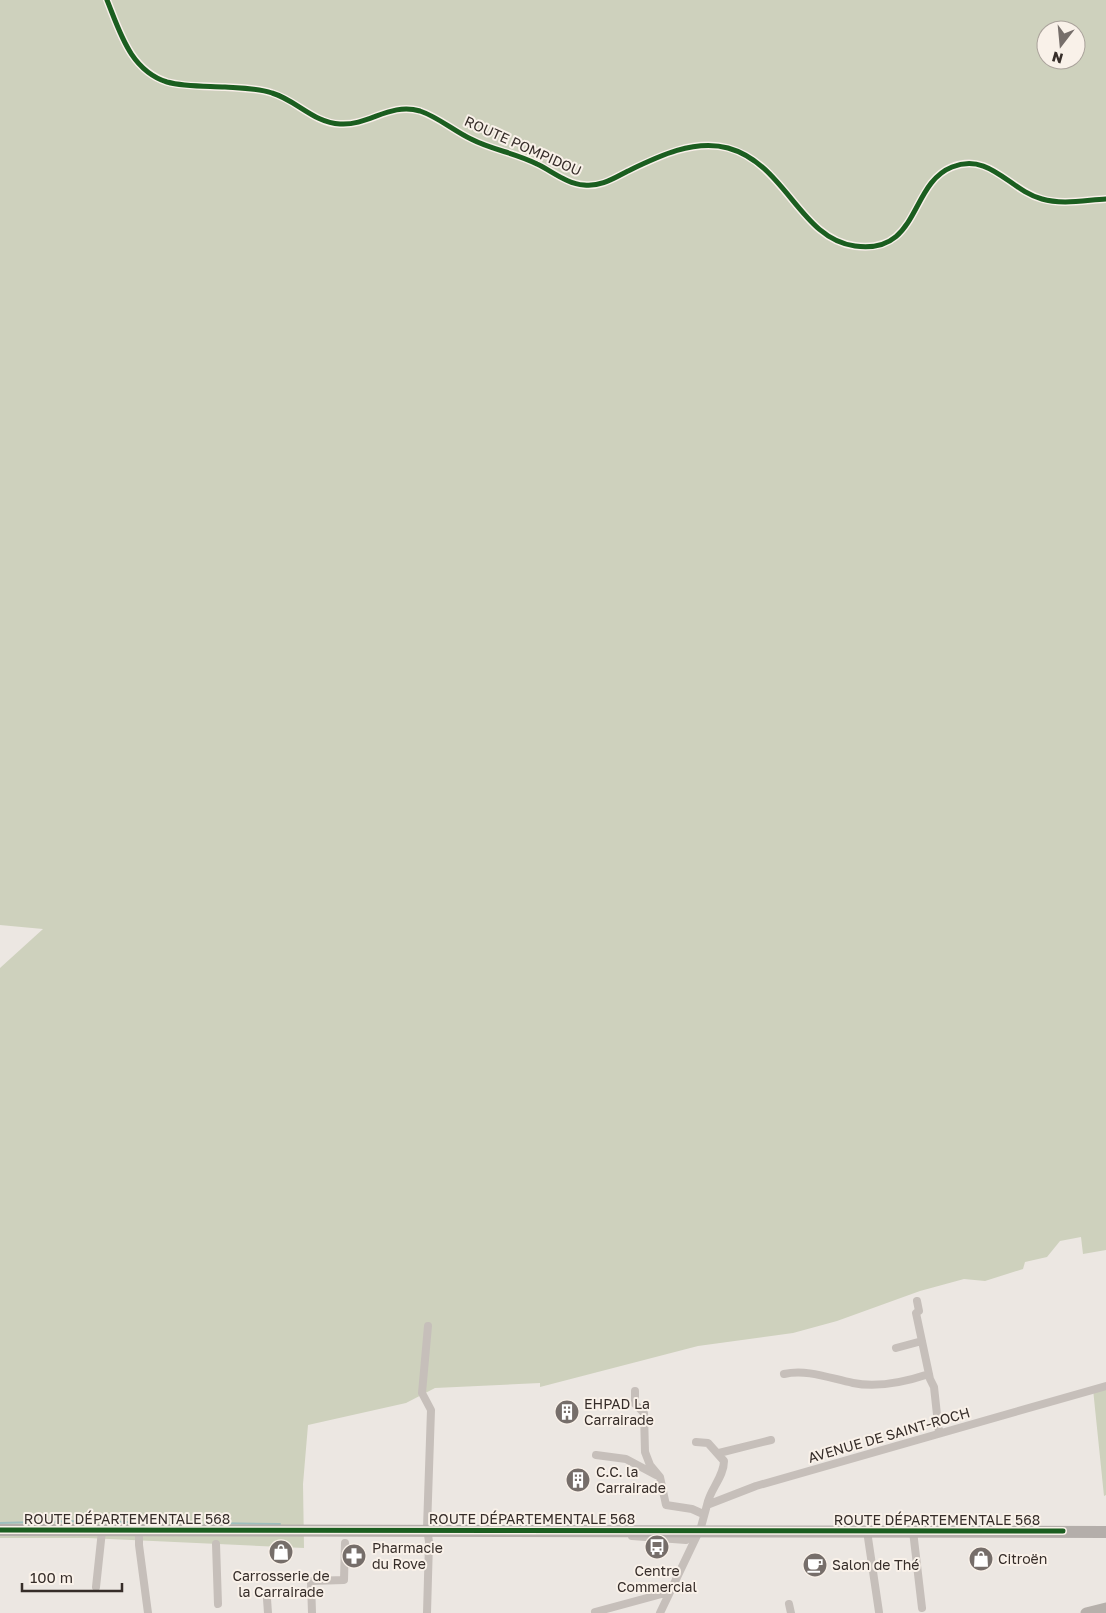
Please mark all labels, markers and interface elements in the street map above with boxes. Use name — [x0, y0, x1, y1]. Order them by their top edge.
north arrow — [1036, 20, 1086, 70]
text: N — [1050, 48, 1065, 68]
street label: ROUTE POMPIDOU — [462, 112, 584, 179]
place label: EHPAD La Carrairade — [584, 1395, 654, 1428]
building icon: EHPAD La Carrairade — [554, 1399, 580, 1425]
street label: AVENUE DE SAINT-ROCH — [806, 1403, 972, 1466]
place label: C.C. la Carrairade — [596, 1463, 666, 1496]
building icon: C.C. la Carrairade — [565, 1467, 591, 1493]
street label: ROUTE DÉPARTEMENTALE 568 — [24, 1510, 230, 1527]
street label: ROUTE DÉPARTEMENTALE 568 — [429, 1510, 635, 1527]
street label: ROUTE DÉPARTEMENTALE 568 — [834, 1511, 1040, 1528]
bus stop icon: Centre Commercial — [644, 1534, 670, 1560]
shop icon: Carrosserie de la Carrairade — [268, 1539, 294, 1565]
place label: Pharmacie du Rove — [372, 1539, 443, 1572]
pharmacy icon: Pharmacie du Rove — [341, 1543, 367, 1569]
shop icon: Citroën — [968, 1546, 994, 1572]
place label: Citroën — [998, 1550, 1047, 1567]
cafe icon: Salon de Thé — [802, 1552, 828, 1578]
place label: Salon de Thé — [832, 1556, 919, 1573]
scale bar — [22, 1560, 122, 1592]
place label: Centre Commercial — [617, 1562, 697, 1595]
place label: Carrosserie de la Carrairade — [232, 1567, 330, 1600]
text: 100 m — [30, 1568, 73, 1586]

